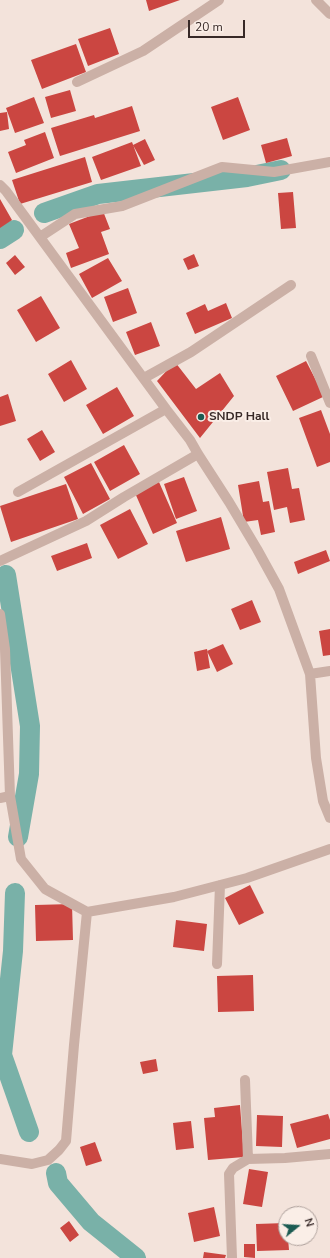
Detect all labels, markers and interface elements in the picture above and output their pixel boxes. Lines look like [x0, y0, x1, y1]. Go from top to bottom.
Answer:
scale bar [190, 12, 247, 38]
text: 20 m [195, 19, 223, 35]
place label: SNDP Hall [209, 410, 269, 424]
marker: SNDP Hall [196, 412, 206, 422]
north arrow [278, 1206, 318, 1246]
text: N [301, 1216, 317, 1229]

